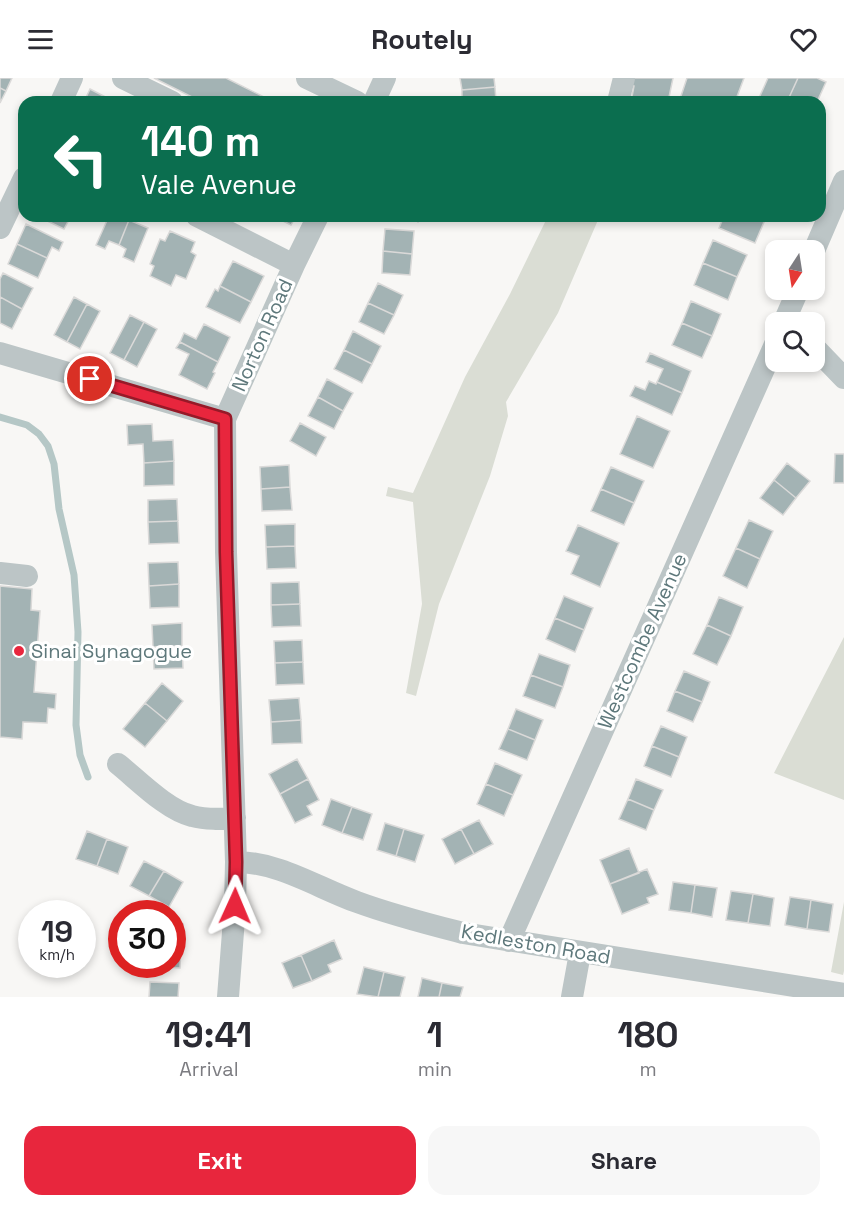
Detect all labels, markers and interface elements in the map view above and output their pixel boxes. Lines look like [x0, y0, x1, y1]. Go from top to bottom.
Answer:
text: Routely [371, 22, 473, 57]
icon: menu [24, 23, 57, 56]
icon: heart [787, 23, 820, 56]
text: 140 m [141, 115, 260, 168]
icon: left [42, 120, 120, 198]
text: Vale Avenue [141, 167, 297, 202]
north arrow [765, 240, 825, 300]
map controls [765, 240, 825, 372]
street label: Norton Road [226, 275, 298, 395]
button: search [765, 312, 825, 372]
pin [64, 353, 115, 404]
icon: arrive [73, 362, 106, 395]
street label: Westcombe Avenue [591, 549, 693, 733]
place label: Sinai Synagogue [31, 638, 192, 664]
marker: Sinai Synagogue [12, 644, 26, 658]
position arrow [203, 874, 267, 938]
speed limit sign: 30 [108, 900, 186, 978]
text: 19 [41, 912, 73, 951]
street label: Kedleston Road [459, 918, 613, 970]
text: km/h [39, 945, 75, 964]
text: 19:41 [165, 1012, 252, 1058]
text: 1 [427, 1012, 443, 1058]
text: 180 [617, 1012, 679, 1058]
text: Arrival [179, 1056, 239, 1082]
text: min [418, 1056, 452, 1082]
text: m [639, 1056, 657, 1082]
button: Exit [24, 1126, 416, 1195]
button: Share [428, 1126, 820, 1195]

